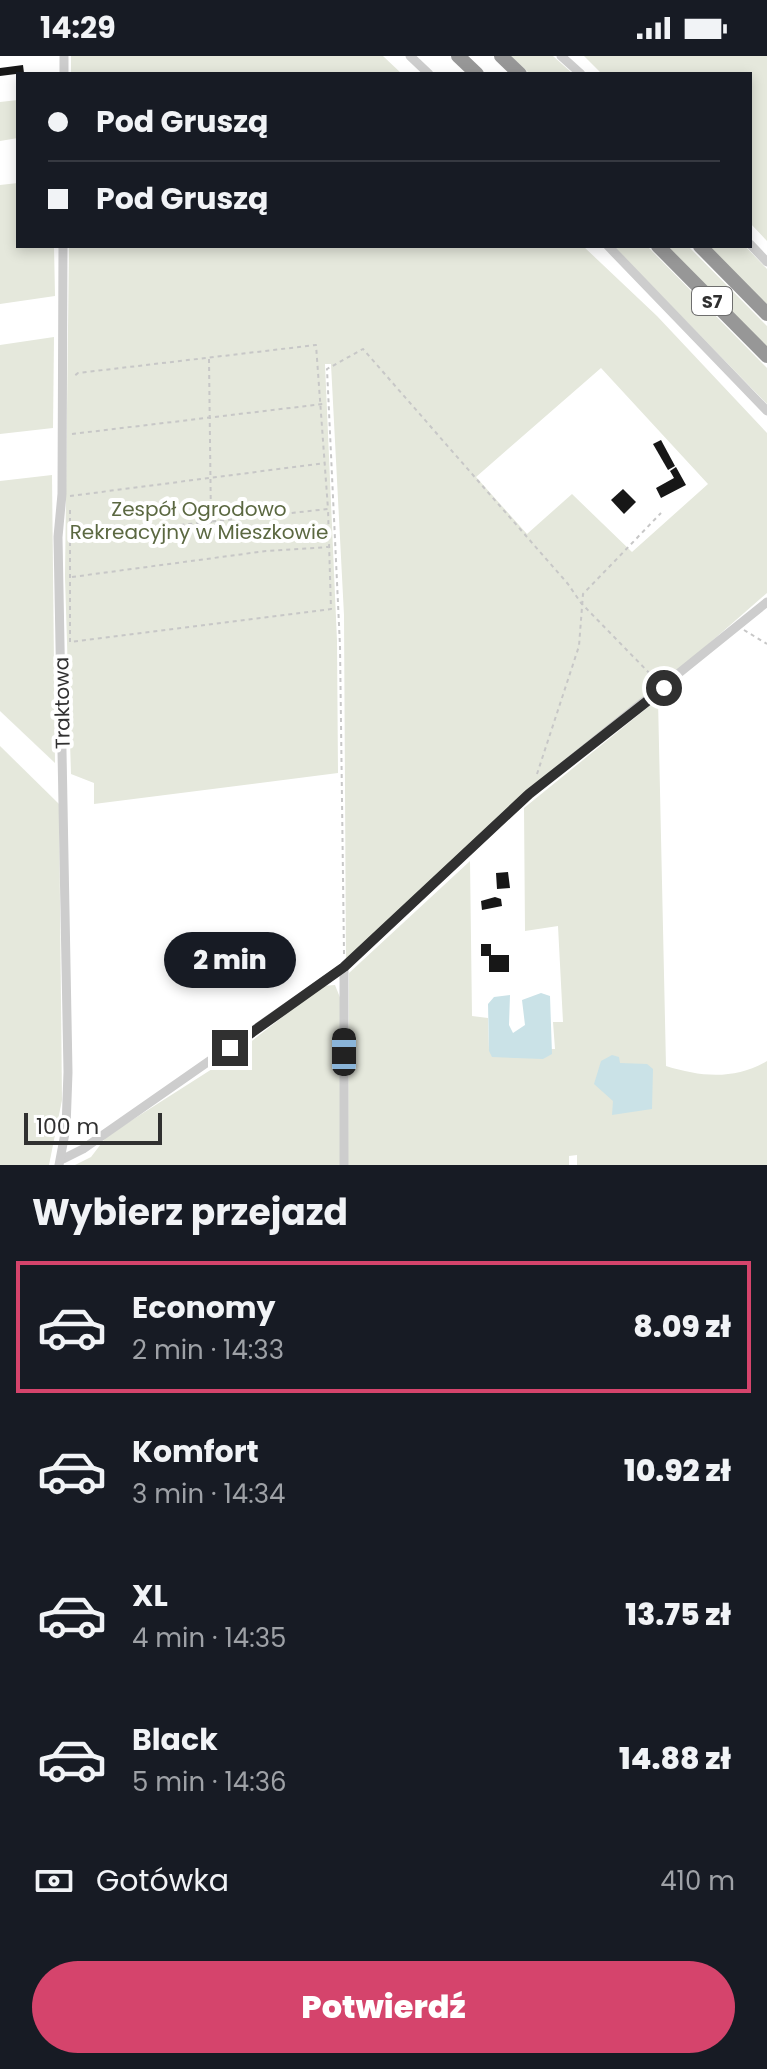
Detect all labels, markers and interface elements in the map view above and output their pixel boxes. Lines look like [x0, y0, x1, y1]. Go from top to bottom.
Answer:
text: 14:29 [40, 6, 116, 49]
text: Pod Gruszą [96, 100, 268, 143]
text: Pod Gruszą [96, 177, 268, 220]
road number: S7 [692, 287, 732, 315]
park label: Zespół Ogrodowo Rekreacyjny w Mieszkowie [70, 495, 328, 546]
street label: Traktowa [47, 657, 77, 749]
route start [646, 670, 682, 706]
callout: 2 min [164, 932, 296, 988]
text: 2 min [193, 942, 267, 978]
car [332, 1028, 356, 1076]
route end [212, 1030, 248, 1066]
scale bar [24, 1109, 162, 1145]
text: 100 m [36, 1111, 99, 1142]
text: Wybierz przejazd [32, 1187, 348, 1238]
text: Economy [132, 1286, 276, 1329]
icon: car [36, 1291, 108, 1363]
text: 8.09 zł [633, 1305, 731, 1348]
text: 2 min · 14:33 [132, 1332, 284, 1368]
text: Komfort [132, 1430, 259, 1473]
icon: car [36, 1435, 108, 1507]
text: 10.92 zł [624, 1449, 731, 1492]
text: 3 min · 14:34 [132, 1476, 285, 1512]
text: XL [132, 1574, 168, 1617]
icon: car [36, 1579, 108, 1651]
text: 13.75 zł [625, 1593, 731, 1636]
text: 4 min · 14:35 [132, 1620, 286, 1656]
text: Black [132, 1718, 218, 1761]
icon: car [36, 1723, 108, 1795]
text: 14.88 zł [619, 1737, 731, 1780]
text: 5 min · 14:36 [132, 1764, 287, 1800]
icon: cash [32, 1859, 76, 1903]
text: Gotówka [96, 1859, 229, 1902]
text: 410 m [660, 1863, 735, 1899]
button: Potwierdź [32, 1961, 735, 2053]

